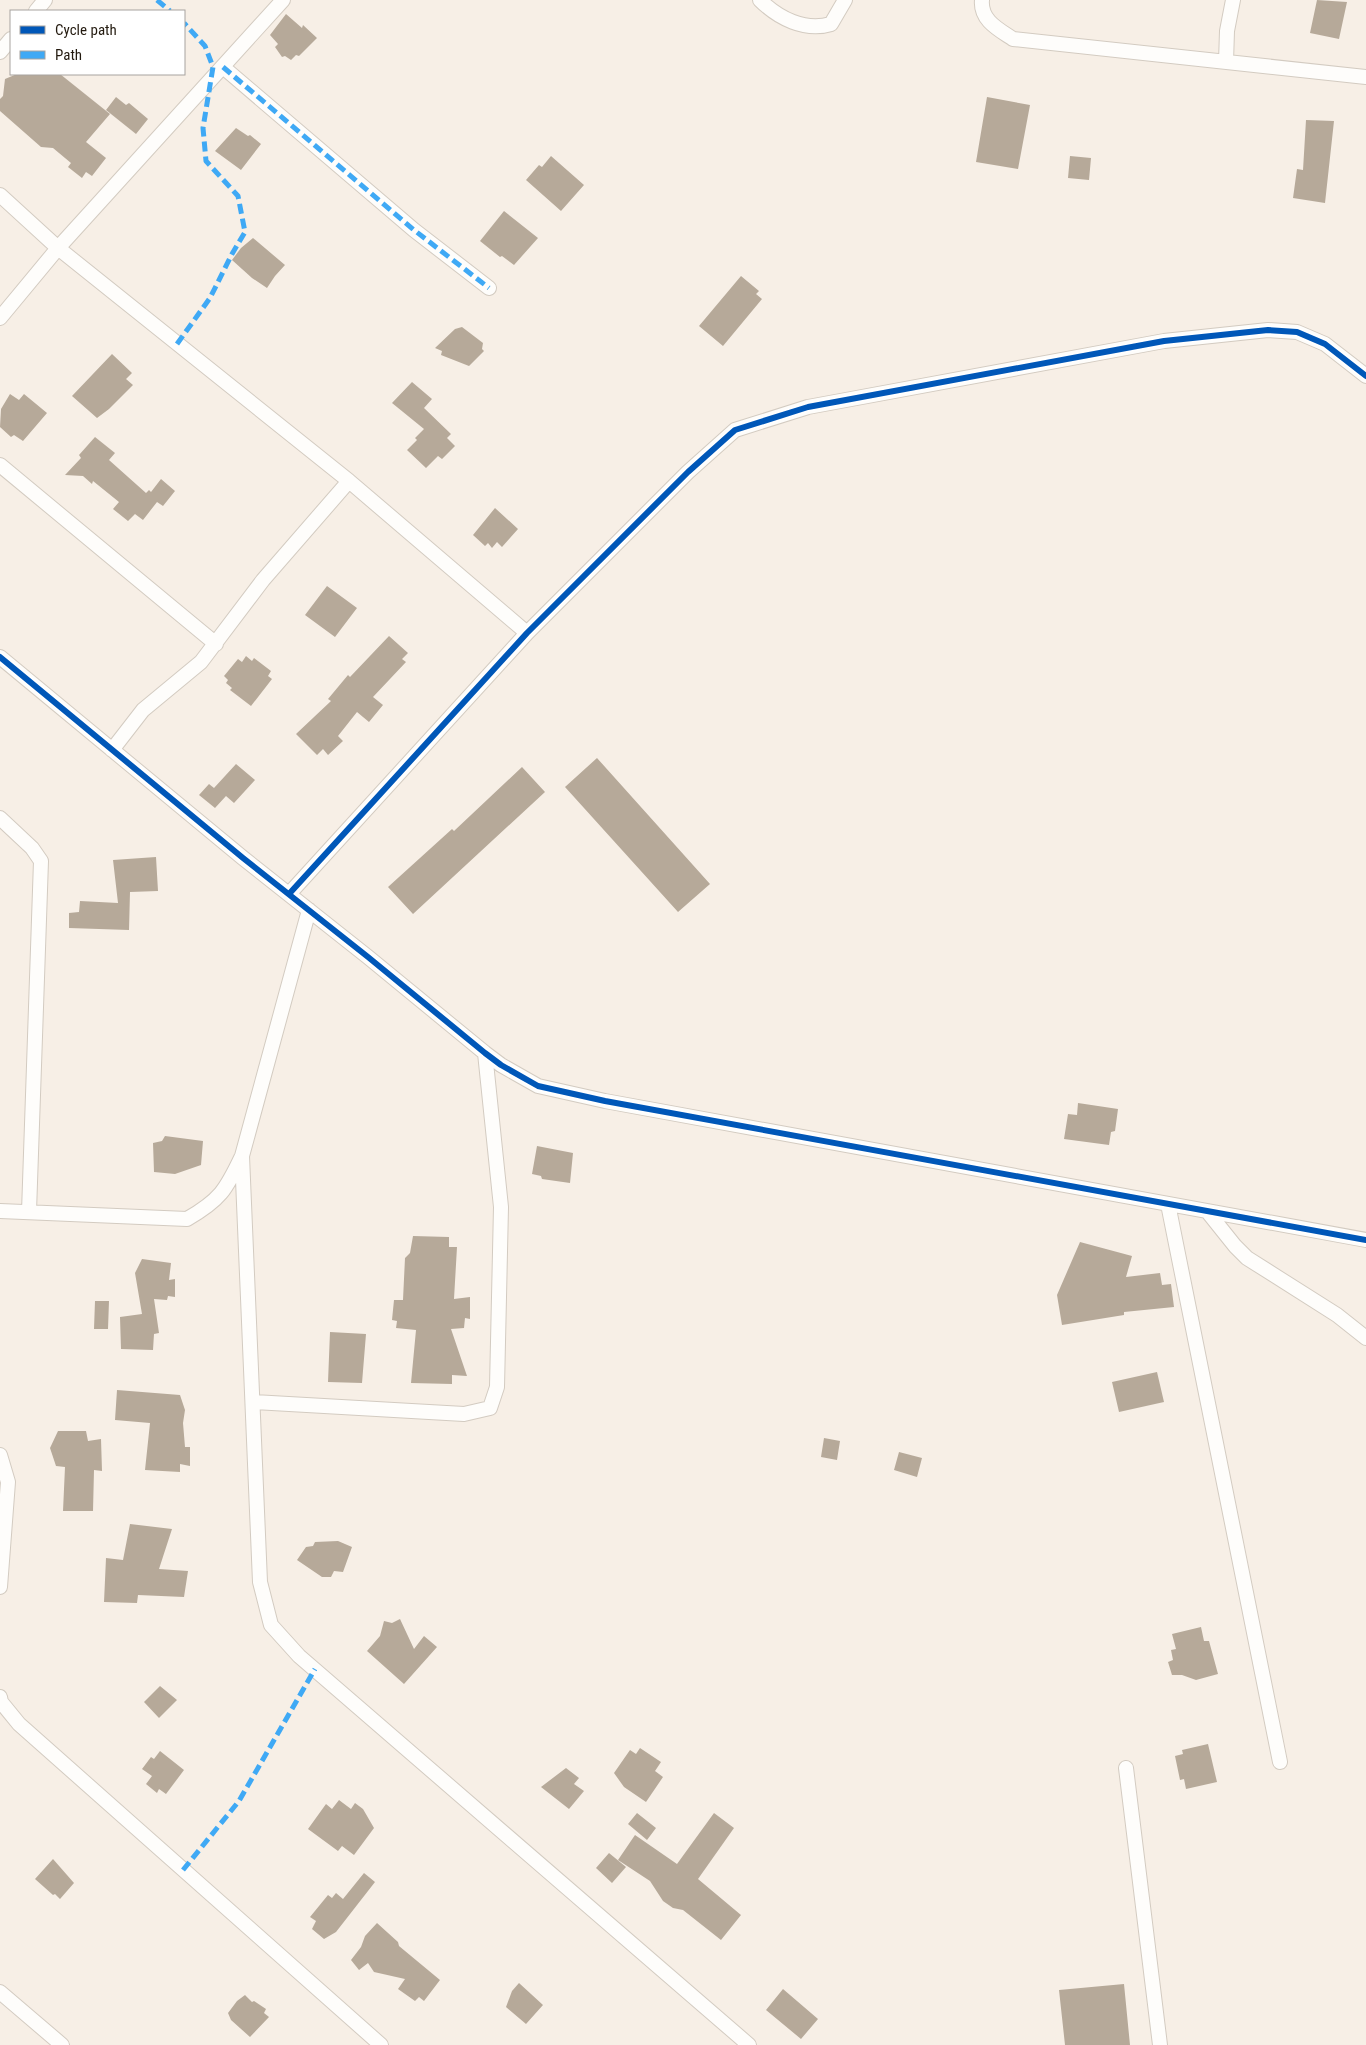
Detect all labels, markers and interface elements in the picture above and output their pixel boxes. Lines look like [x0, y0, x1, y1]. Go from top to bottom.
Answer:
legend [10, 10, 185, 75]
text: Cycle path [55, 21, 117, 39]
text: Path [55, 46, 82, 64]

